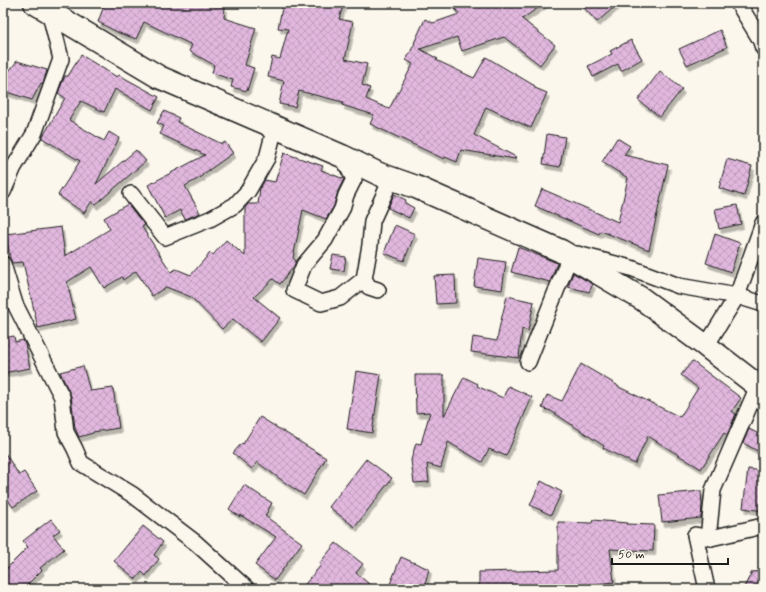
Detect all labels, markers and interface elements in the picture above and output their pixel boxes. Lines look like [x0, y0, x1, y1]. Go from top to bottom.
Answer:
scale bar [612, 540, 728, 566]
text: 50 m [618, 547, 645, 563]

